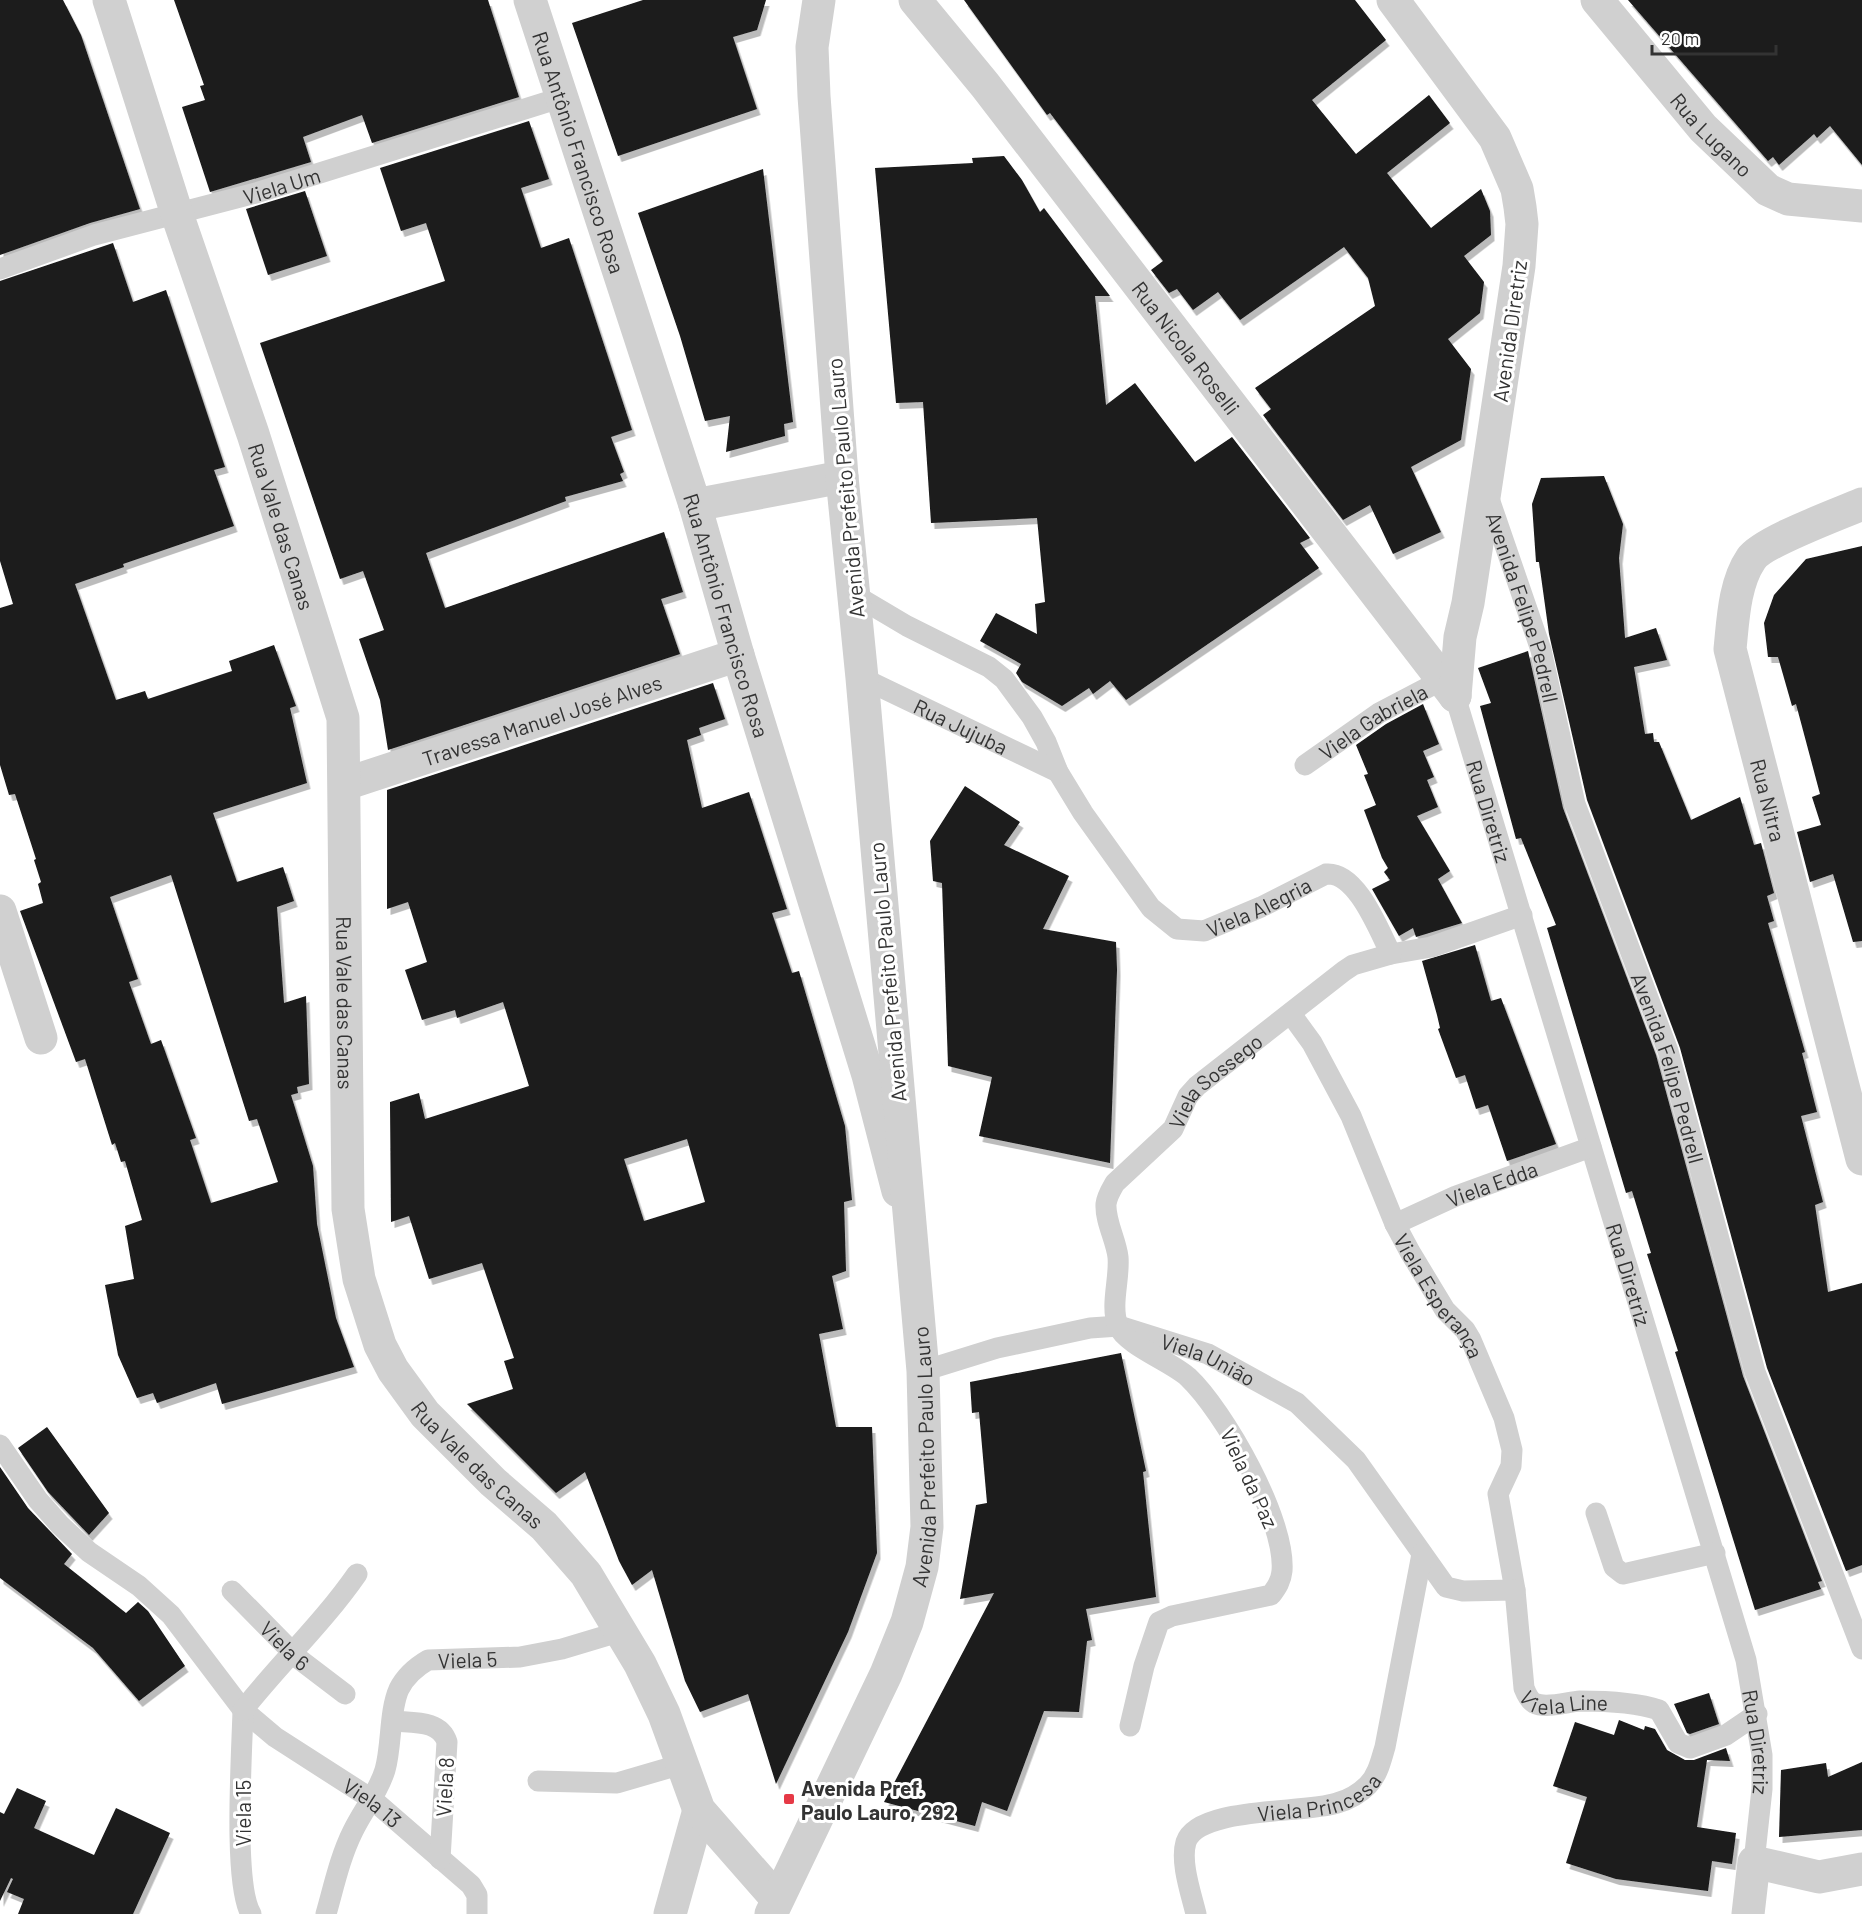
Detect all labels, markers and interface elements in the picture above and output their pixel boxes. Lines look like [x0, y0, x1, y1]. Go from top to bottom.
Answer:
scale bar [1652, 18, 1776, 56]
text: 20 m [1661, 27, 1699, 49]
street label: Rua Antônio Francisco Rosa [528, 28, 631, 276]
street label: Rua Lugano [1666, 87, 1758, 181]
street label: Viela Um [240, 161, 323, 208]
street label: Avenida Diretriz [1487, 258, 1531, 404]
street label: Rua Nicola Roselli [1128, 276, 1246, 419]
street label: Avenida Prefeito Paulo Lauro [821, 357, 869, 619]
street label: Rua Vale das Canas [244, 440, 320, 613]
street label: Rua Antônio Francisco Rosa [679, 490, 775, 740]
street label: Avenida Felipe Pedrell [1482, 508, 1565, 705]
street label: Travessa Manuel José Alves [419, 668, 665, 770]
street label: Viela Gabriela [1314, 678, 1431, 764]
street label: Rua Jujuba [910, 692, 1012, 759]
street label: Rua Nitra [1746, 756, 1792, 844]
street label: Rua Diretriz [1462, 757, 1517, 865]
street label: Avenida Prefeito Paulo Lauro [863, 841, 911, 1103]
street label: Viela Alegria [1202, 871, 1315, 941]
street label: Rua Vale das Canas [333, 916, 359, 1090]
street label: Avenida Felipe Pedrell [1627, 969, 1710, 1166]
street label: Viela Sossego [1163, 1028, 1267, 1132]
street label: Viela Edda [1442, 1155, 1541, 1211]
street label: Rua Diretriz [1602, 1220, 1657, 1329]
street label: Viela Esperança [1390, 1229, 1490, 1361]
street label: Avenida Prefeito Paulo Lauro [905, 1325, 940, 1589]
street label: Viela União [1158, 1328, 1260, 1390]
street label: Rua Vale das Canas [407, 1396, 549, 1533]
street label: Viela da Paz [1216, 1424, 1284, 1532]
street label: Viela 6 [256, 1615, 315, 1675]
street label: Viela 5 [437, 1645, 498, 1672]
street label: Viela Line [1515, 1686, 1609, 1718]
street label: Rua Diretriz [1739, 1688, 1775, 1796]
street label: Viela 8 [430, 1757, 458, 1817]
street label: Viela Princesa [1256, 1769, 1385, 1825]
street label: Viela 13 [339, 1772, 407, 1832]
place label: Avenida Pref. Paulo Lauro, 292 [801, 1775, 955, 1824]
street label: Viela 15 [230, 1780, 255, 1846]
marker: Avenida Pref. Paulo Lauro, 292 [782, 1792, 796, 1806]

